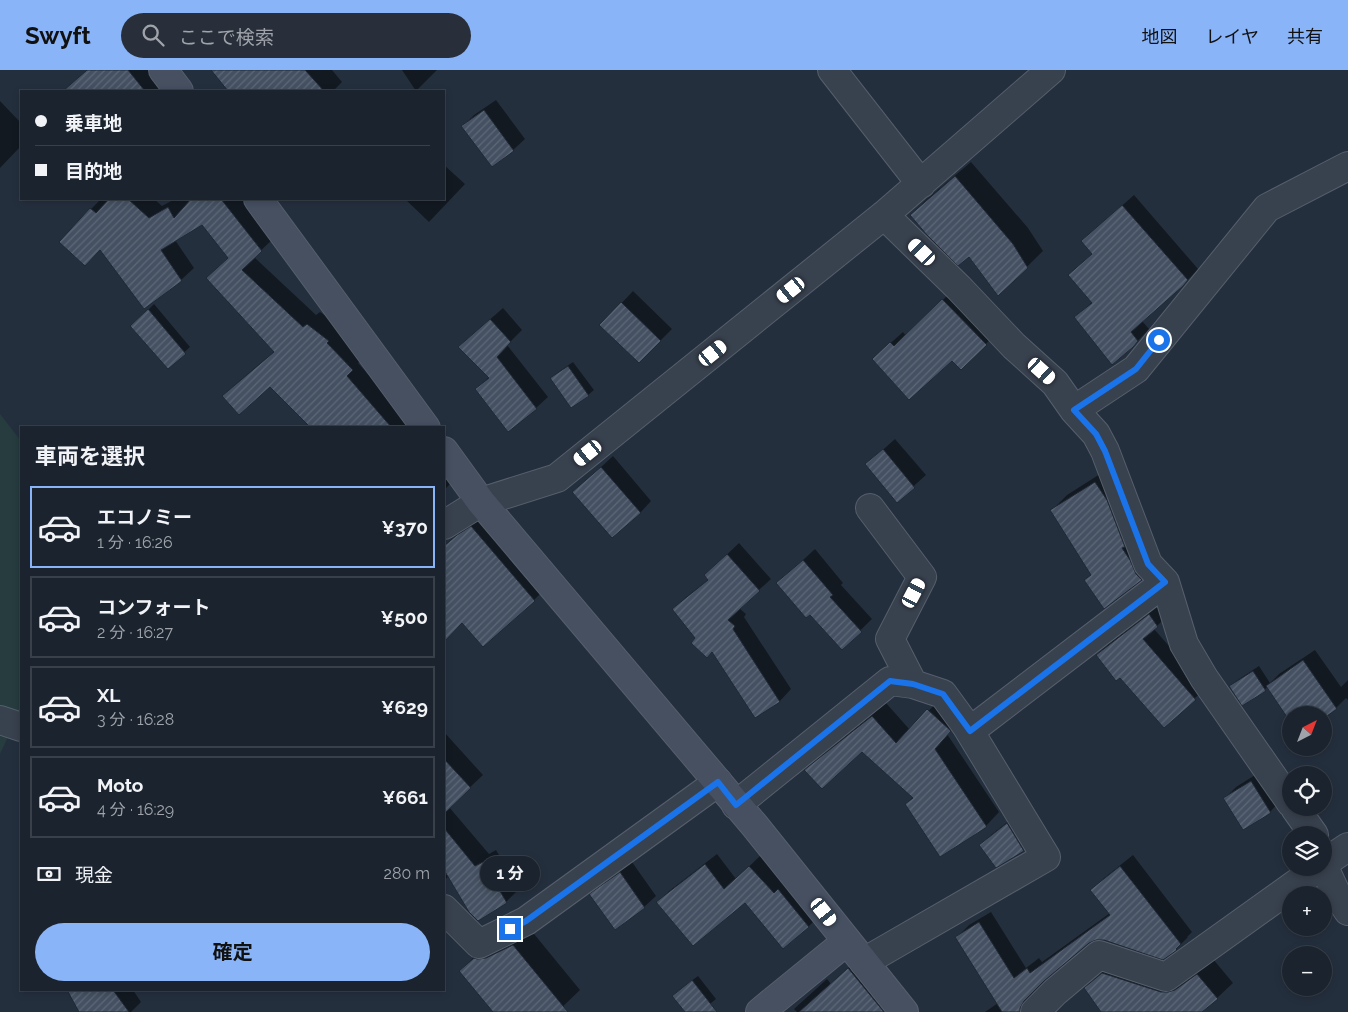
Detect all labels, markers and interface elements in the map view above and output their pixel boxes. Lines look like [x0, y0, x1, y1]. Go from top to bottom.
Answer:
search box [121, 13, 471, 58]
text: Swyft [25, 21, 91, 50]
icon: search [139, 21, 167, 49]
text: ここで検索 [179, 26, 274, 48]
text: 地図 [1142, 26, 1178, 47]
text: レイヤ [1206, 26, 1259, 47]
text: 共有 [1287, 26, 1323, 47]
text: 乗車地 [65, 112, 122, 134]
text: 目的地 [65, 160, 122, 182]
car [905, 236, 938, 268]
car [774, 275, 807, 305]
route start [1148, 329, 1170, 351]
car [696, 338, 729, 368]
car [1025, 355, 1058, 387]
car [571, 438, 604, 468]
text: 車両を選択 [35, 443, 145, 469]
icon: car [37, 505, 82, 550]
text: エコノミー [97, 506, 192, 528]
text: ¥370 [382, 516, 428, 538]
text: 1 分 · 16:26 [97, 533, 173, 552]
car [900, 576, 927, 610]
icon: car [37, 595, 82, 640]
text: コンフォート [97, 596, 210, 618]
text: ¥500 [381, 606, 428, 628]
text: 2 分 · 16:27 [97, 623, 173, 642]
text: XL [97, 684, 120, 706]
icon: car [37, 685, 82, 730]
text: ¥629 [381, 696, 428, 718]
north arrow [1282, 706, 1332, 756]
map controls [1282, 706, 1332, 996]
text: 3 分 · 16:28 [97, 710, 174, 729]
button: locate [1282, 766, 1332, 816]
text: Moto [97, 774, 143, 796]
icon: car [37, 775, 82, 820]
text: ¥661 [382, 786, 428, 808]
text: 4 分 · 16:29 [97, 800, 174, 819]
button: layers [1282, 826, 1332, 876]
callout: 1 分 [480, 856, 540, 892]
icon: cash [35, 860, 63, 888]
text: 現金 [75, 864, 113, 886]
text: 280 m [384, 864, 430, 883]
text: 1 分 [496, 864, 524, 883]
button: + [1282, 886, 1332, 936]
car [808, 896, 839, 928]
route end [499, 918, 521, 940]
button: 確定 [35, 923, 430, 981]
button: − [1282, 946, 1332, 996]

